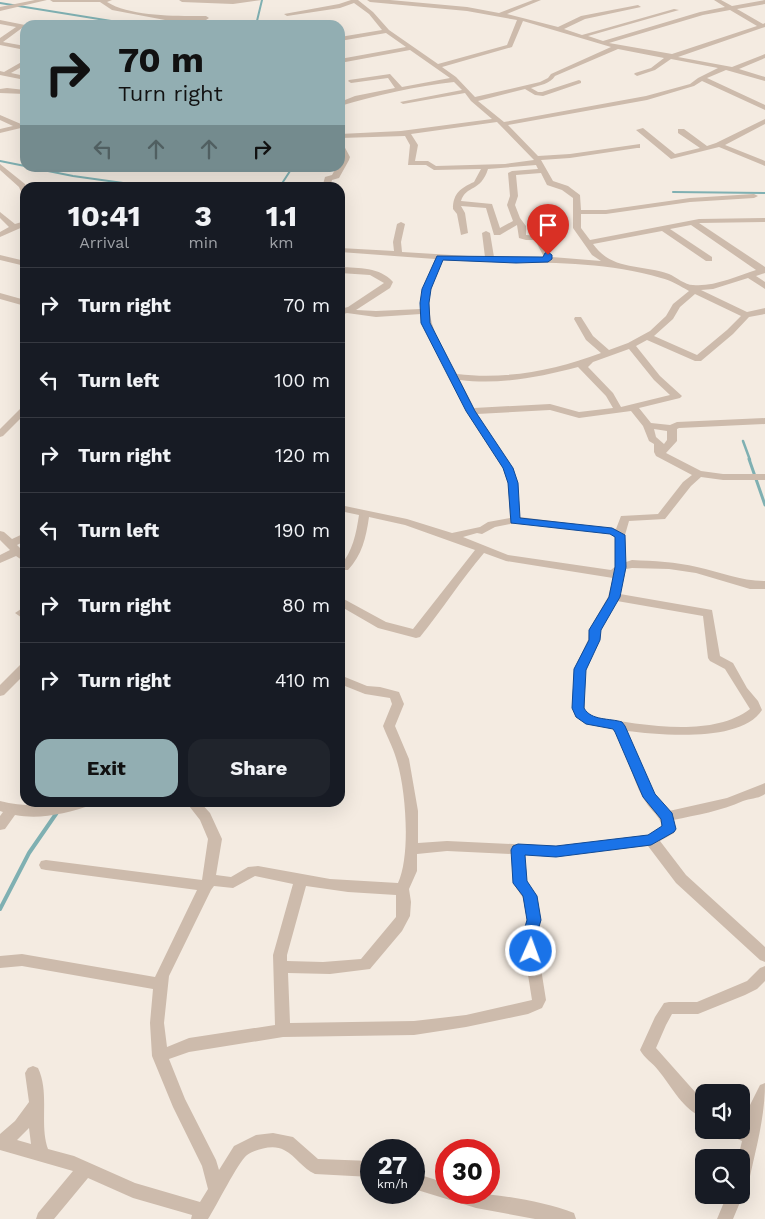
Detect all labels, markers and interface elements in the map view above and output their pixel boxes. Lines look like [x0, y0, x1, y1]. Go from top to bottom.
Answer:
text: 70 m [118, 39, 204, 81]
icon: right [35, 40, 100, 105]
text: Turn right [118, 81, 223, 106]
icon: left [89, 135, 117, 163]
icon: ahead [142, 135, 170, 163]
icon: ahead [195, 135, 223, 163]
icon: right [248, 135, 276, 163]
text: 10:41 [68, 198, 141, 233]
text: 3 [194, 198, 212, 233]
text: 1.1 [266, 198, 297, 233]
pin [527, 204, 569, 255]
icon: arrive [534, 211, 562, 239]
text: Arrival [79, 233, 129, 252]
text: min [188, 233, 218, 252]
text: km [269, 233, 294, 252]
icon: right [35, 291, 63, 319]
text: Turn right [78, 294, 171, 317]
text: 70 m [283, 294, 330, 317]
icon: left [35, 366, 63, 394]
text: Turn left [78, 369, 159, 392]
text: 100 m [274, 369, 330, 392]
icon: right [35, 441, 63, 469]
text: Turn right [78, 444, 171, 467]
text: 120 m [275, 444, 330, 467]
icon: left [35, 516, 63, 544]
text: Turn left [78, 519, 159, 542]
text: 190 m [274, 519, 330, 542]
icon: right [35, 591, 63, 619]
text: Turn right [78, 594, 171, 617]
text: 80 m [282, 594, 330, 617]
icon: right [35, 666, 63, 694]
text: Turn right [78, 669, 171, 692]
text: 410 m [275, 669, 330, 692]
button: Exit [35, 739, 178, 797]
button: Share [188, 739, 330, 797]
position arrow [504, 924, 556, 976]
map controls [695, 1084, 750, 1204]
button: sound [695, 1084, 750, 1139]
speed limit sign: 30 [435, 1139, 500, 1204]
button: search [695, 1149, 750, 1204]
text: 27 [378, 1151, 407, 1180]
text: km/h [377, 1177, 408, 1191]

